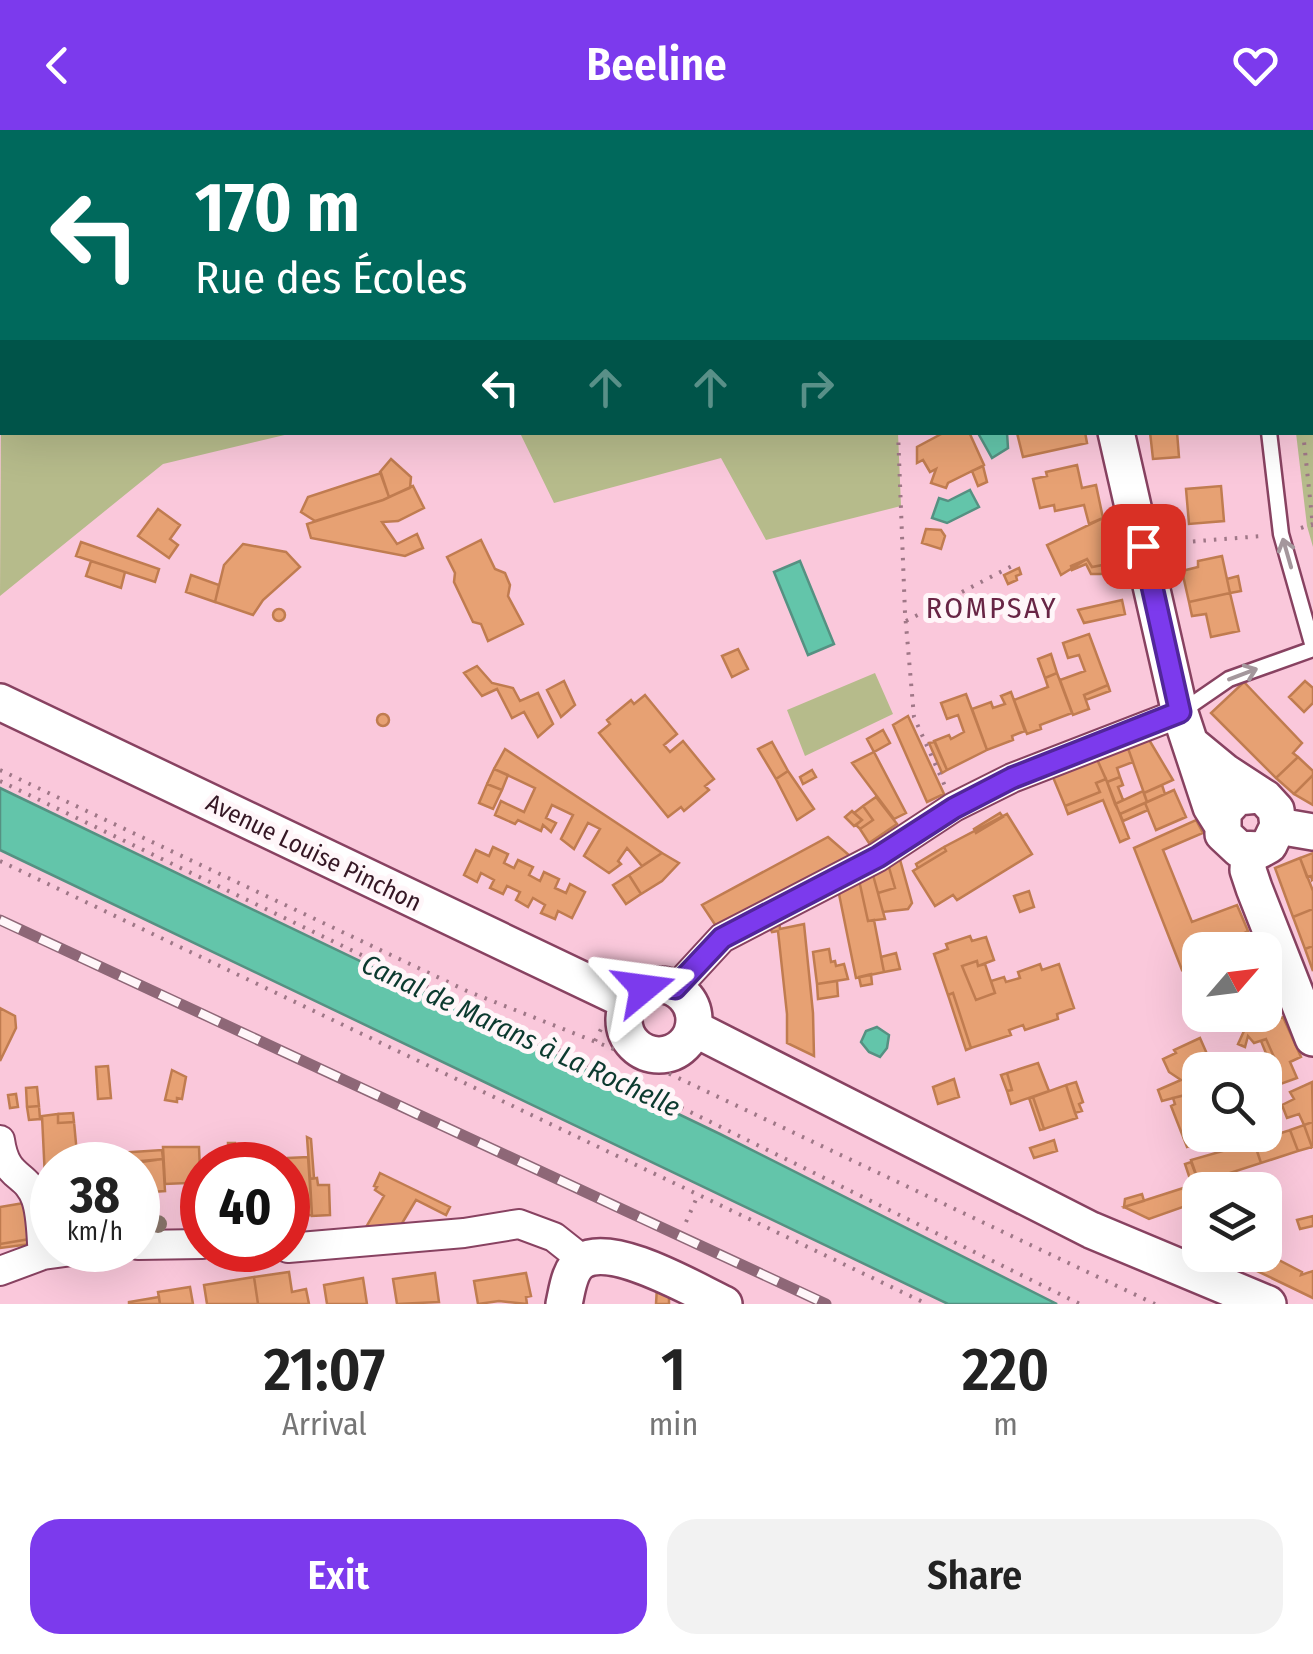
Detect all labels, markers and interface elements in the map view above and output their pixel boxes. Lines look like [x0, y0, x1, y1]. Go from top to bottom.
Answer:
icon: back [30, 38, 85, 93]
text: Beeline [586, 38, 727, 92]
icon: heart [1228, 38, 1283, 93]
text: 170 m [195, 166, 360, 250]
icon: left [30, 170, 160, 300]
text: Rue des Écoles [195, 251, 467, 305]
icon: left [473, 360, 528, 415]
icon: ahead [578, 360, 633, 415]
icon: ahead [683, 360, 738, 415]
icon: right [788, 360, 843, 415]
pin [1101, 504, 1186, 589]
icon: arrive [1116, 519, 1171, 574]
one-way arrow [1276, 538, 1295, 569]
district label: ROMPSAY [926, 590, 1058, 626]
one-way arrow [1228, 664, 1258, 682]
street label: Avenue Louise Pinchon [201, 788, 426, 918]
north arrow [1182, 932, 1282, 1032]
map controls [1182, 932, 1282, 1272]
position arrow [592, 936, 696, 1040]
water label: Canal de Marans à La Rochelle [357, 947, 685, 1124]
button: search [1182, 1052, 1282, 1152]
speed limit sign: 40 [180, 1142, 310, 1272]
text: 38 [70, 1165, 120, 1225]
button: layers [1182, 1172, 1282, 1272]
text: km/h [67, 1217, 123, 1247]
text: 21:07 [264, 1334, 385, 1406]
text: 1 [661, 1334, 686, 1406]
text: 220 [962, 1334, 1049, 1406]
text: Arrival [282, 1405, 367, 1443]
text: min [649, 1405, 698, 1443]
text: m [993, 1405, 1018, 1443]
button: Exit [30, 1519, 647, 1634]
button: Share [667, 1519, 1283, 1634]

